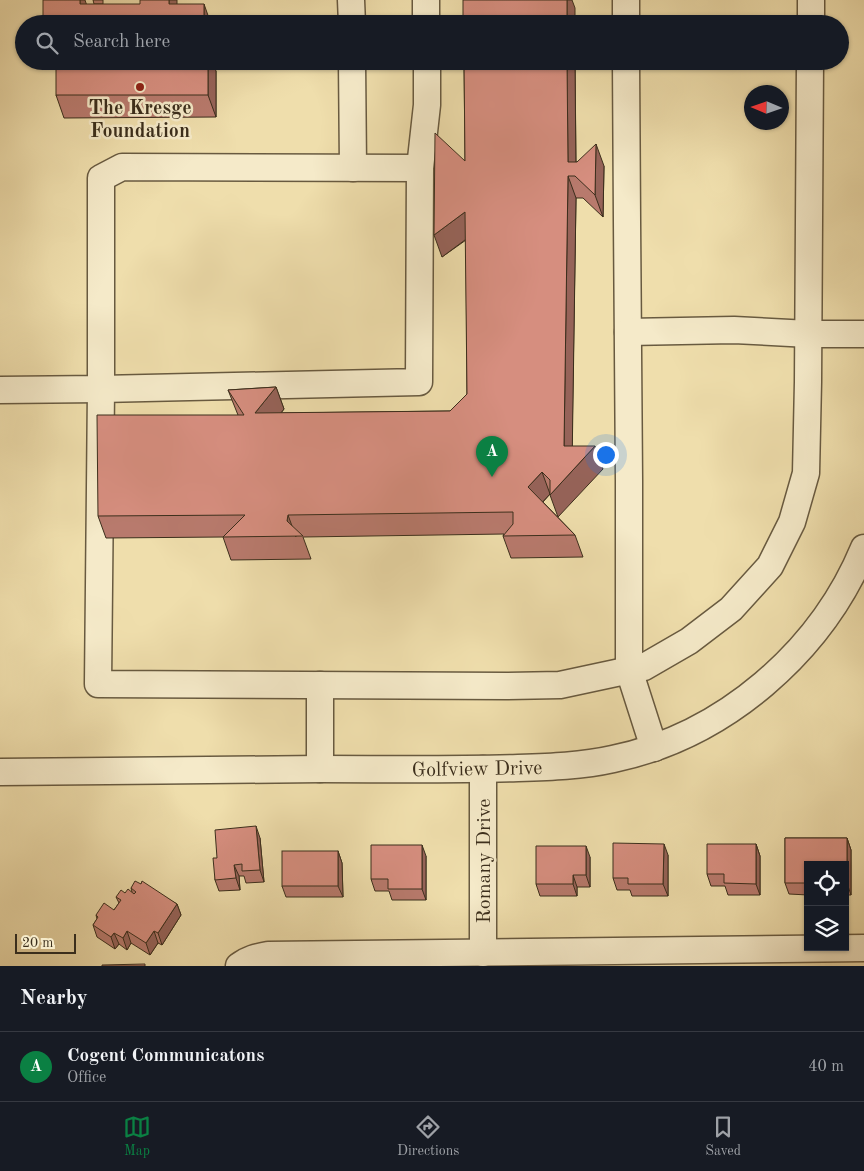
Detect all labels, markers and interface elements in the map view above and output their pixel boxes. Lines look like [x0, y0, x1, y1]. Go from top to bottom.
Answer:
search box [15, 15, 849, 70]
icon: search [33, 29, 61, 57]
text: Search here [73, 33, 170, 52]
marker: The Kresge Foundation [134, 81, 146, 93]
north arrow [744, 85, 789, 130]
place label: The Kresge Foundation [88, 99, 192, 142]
pin: A [476, 436, 508, 477]
your location [593, 442, 619, 468]
street label: Golfview Drive [412, 759, 543, 781]
street label: Romany Drive [475, 798, 495, 924]
map controls [804, 861, 849, 951]
button: locate [804, 861, 849, 906]
button: layers [804, 906, 849, 951]
scale bar [15, 931, 76, 954]
text: 20 m [22, 936, 53, 950]
text: Nearby [20, 988, 88, 1009]
text: Cogent Communicatons [67, 1047, 264, 1066]
text: A [30, 1059, 42, 1075]
text: 40 m [808, 1059, 844, 1075]
text: Office [67, 1070, 106, 1086]
tab: Map [123, 1113, 151, 1160]
tab: Directions [397, 1113, 459, 1160]
tab: Saved [705, 1113, 741, 1160]

